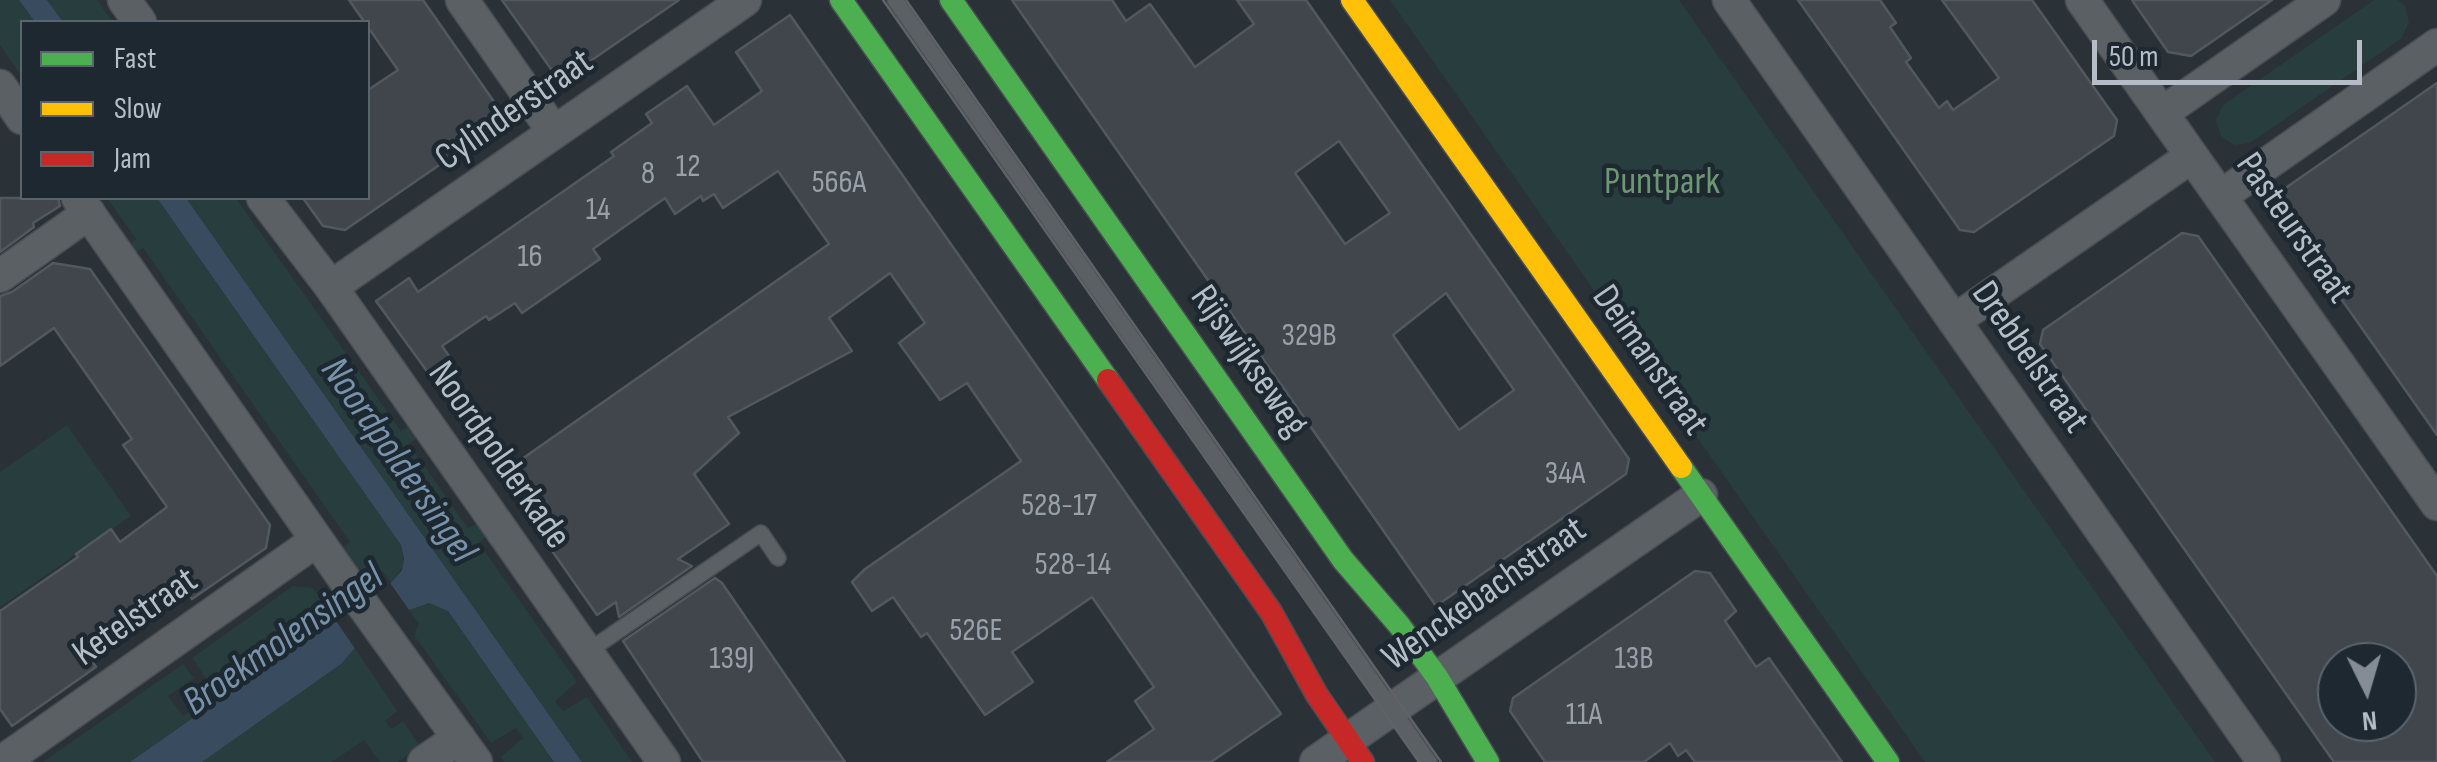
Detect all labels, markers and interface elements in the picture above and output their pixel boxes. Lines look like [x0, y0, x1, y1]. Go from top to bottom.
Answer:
legend [20, 20, 370, 200]
scale bar [2097, 20, 2367, 82]
text: 50 m [2109, 39, 2158, 75]
street label: Cylinderstraat [427, 40, 603, 182]
text: Fast [114, 41, 156, 77]
text: Slow [114, 91, 162, 127]
text: Jam [114, 141, 151, 177]
street label: Pasteurstraat [2225, 145, 2361, 313]
house number: 12 [676, 149, 700, 187]
house number: 8 [641, 156, 655, 194]
park label: Puntpark [1604, 160, 1720, 206]
house number: 566A [812, 165, 866, 203]
house number: 14 [586, 192, 610, 230]
house number: 16 [517, 239, 543, 277]
street label: Drebbelstraat [1960, 273, 2098, 443]
street label: Rijswijkseweg [1179, 277, 1317, 447]
street label: Deimanstraat [1581, 277, 1717, 445]
house number: 329B [1281, 318, 1337, 356]
water label: Noordpoldersingel [309, 349, 485, 573]
street label: Noordpolderkade [417, 354, 579, 558]
house number: 34A [1545, 456, 1585, 494]
house number: 528-17 [1021, 488, 1097, 526]
street label: Wenckebachstraat [1374, 508, 1596, 682]
house number: 528-14 [1035, 547, 1111, 585]
water label: Broekmolensingel [175, 554, 393, 728]
street label: Ketelstraat [65, 559, 207, 677]
house number: 526E [949, 613, 1003, 651]
house number: 139J [709, 641, 755, 679]
house number: 13B [1615, 641, 1653, 679]
north arrow [2317, 642, 2417, 742]
house number: 11A [1566, 697, 1602, 735]
text: N [2361, 703, 2378, 737]

